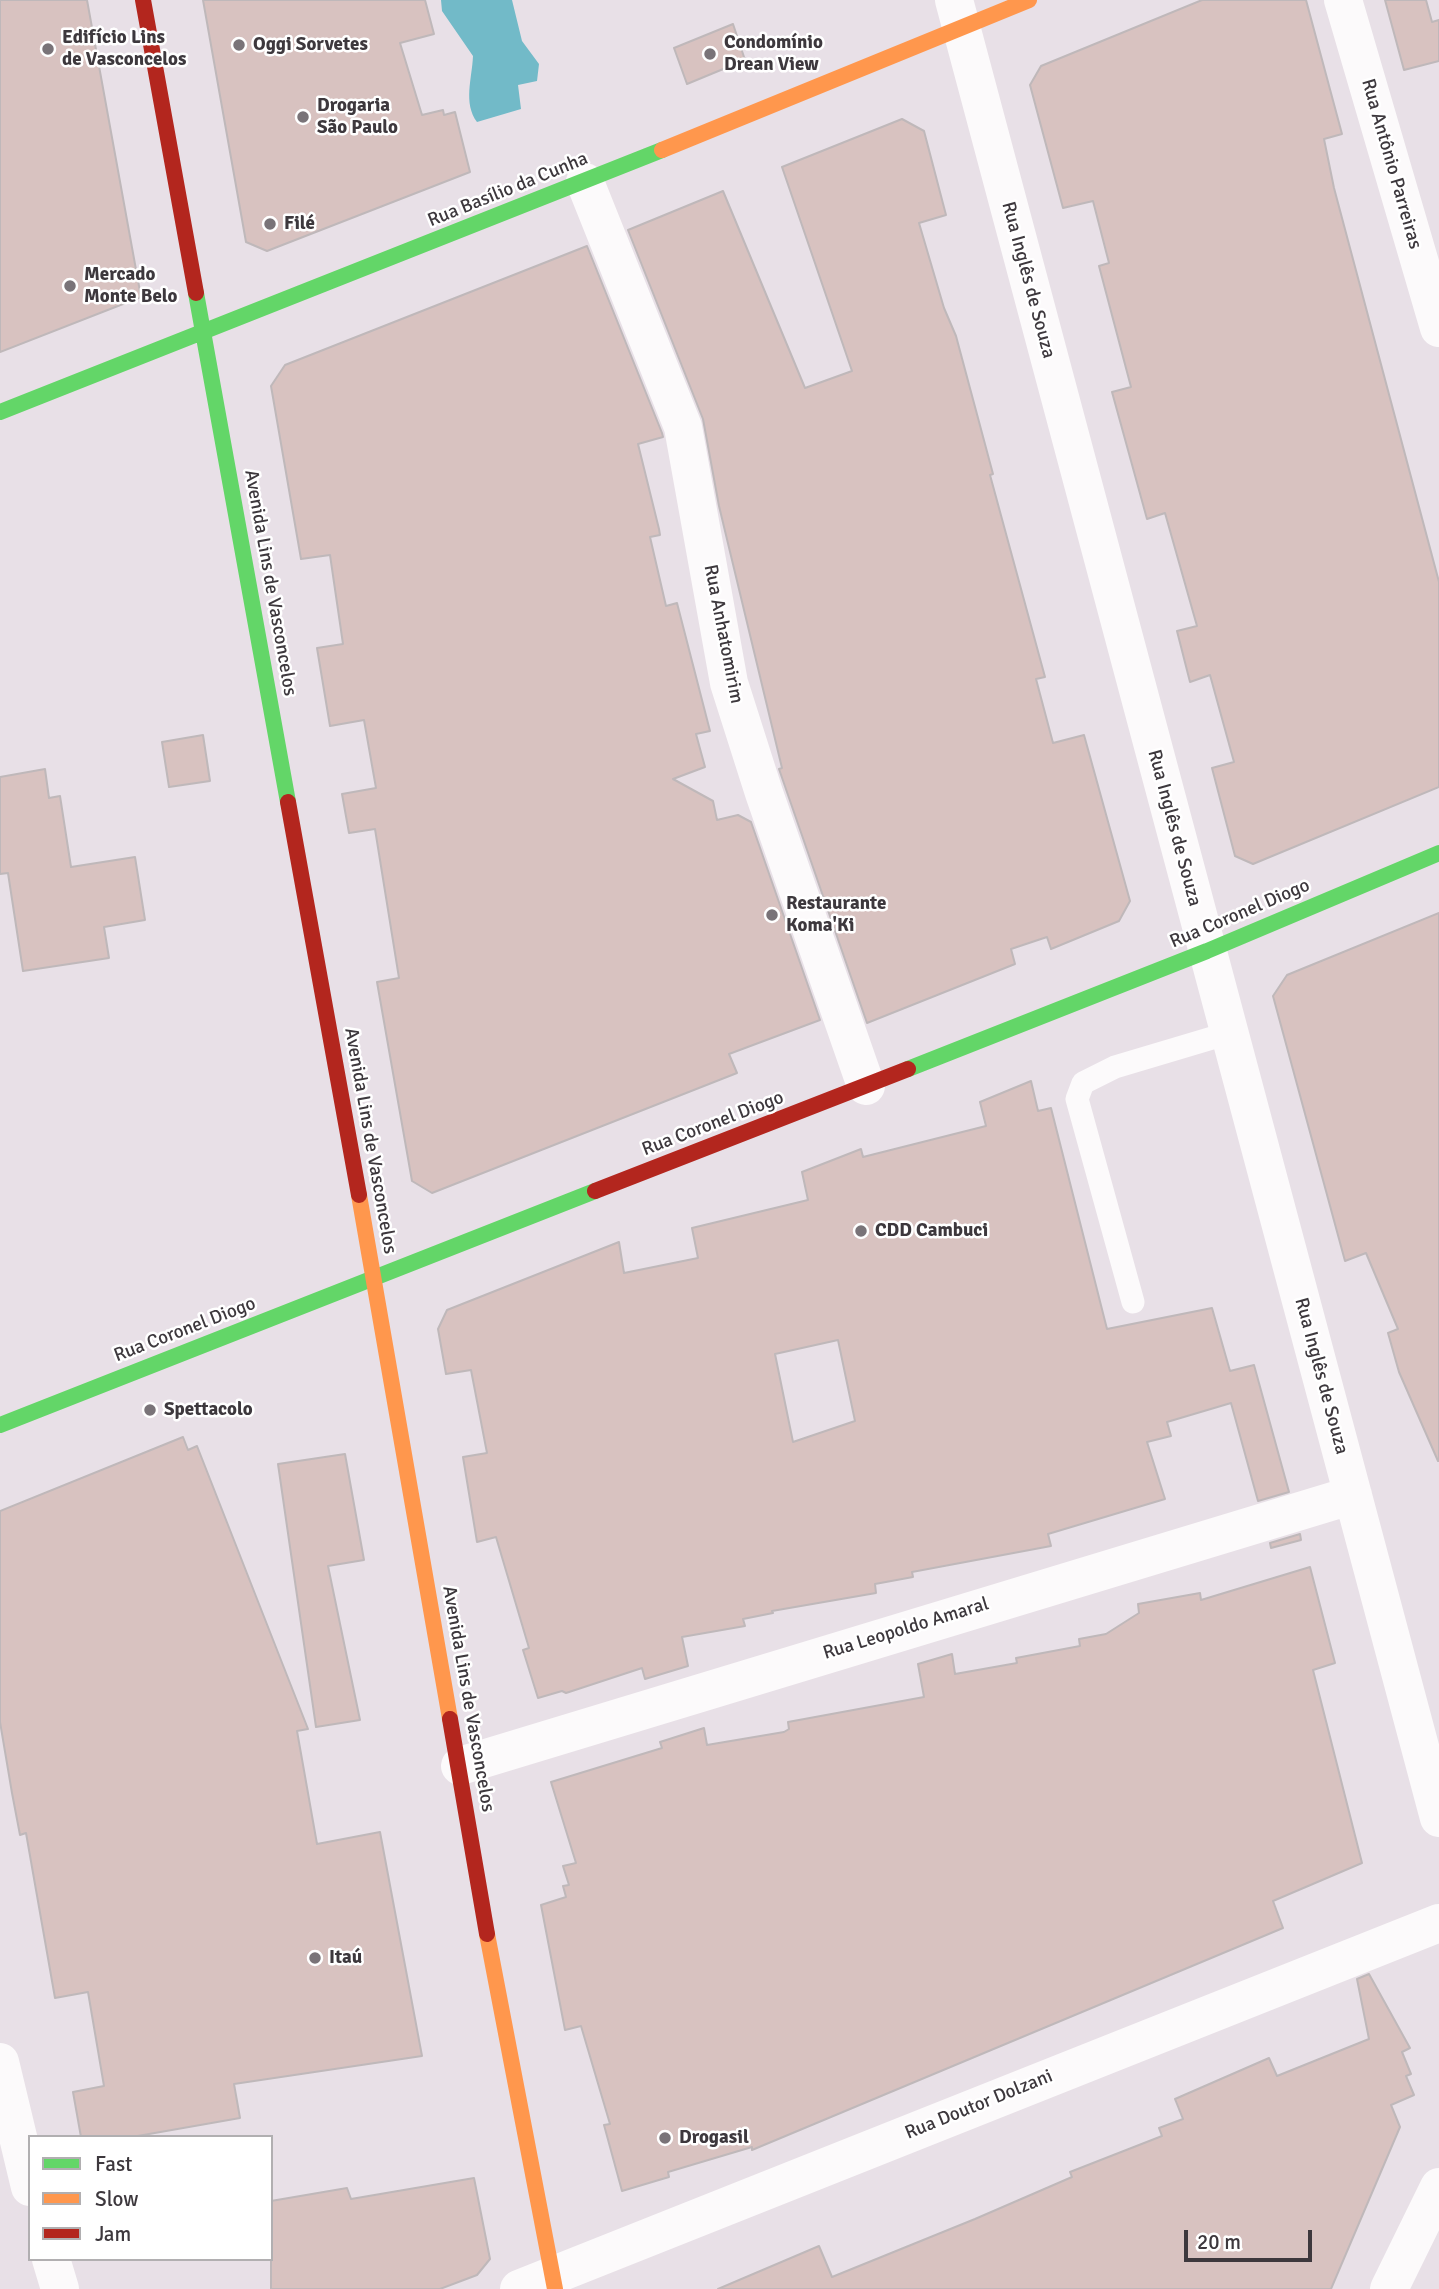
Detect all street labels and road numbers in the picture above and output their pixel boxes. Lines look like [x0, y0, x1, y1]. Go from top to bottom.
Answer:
street label: Rua Antônio Parreiras [1356, 76, 1426, 252]
street label: Rua Basílio da Cunha [425, 147, 591, 233]
street label: Rua Inglês de Souza [996, 199, 1060, 361]
street label: Avenida Lins de Vasconcelos [239, 468, 301, 698]
street label: Rua Anhatomirim [698, 563, 748, 705]
street label: Rua Inglês de Souza [1142, 747, 1206, 909]
street label: Rua Coronel Diogo [1167, 874, 1313, 954]
street label: Avenida Lins de Vasconcelos [339, 1026, 401, 1256]
street label: Rua Coronel Diogo [639, 1087, 787, 1161]
street label: Rua Coronel Diogo [111, 1293, 259, 1367]
street label: Rua Inglês de Souza [1289, 1295, 1353, 1457]
street label: Avenida Lins de Vasconcelos [437, 1584, 499, 1814]
street label: Rua Leopoldo Amaral [820, 1593, 992, 1665]
street label: Rua Doutor Dolzani [902, 2065, 1056, 2145]

